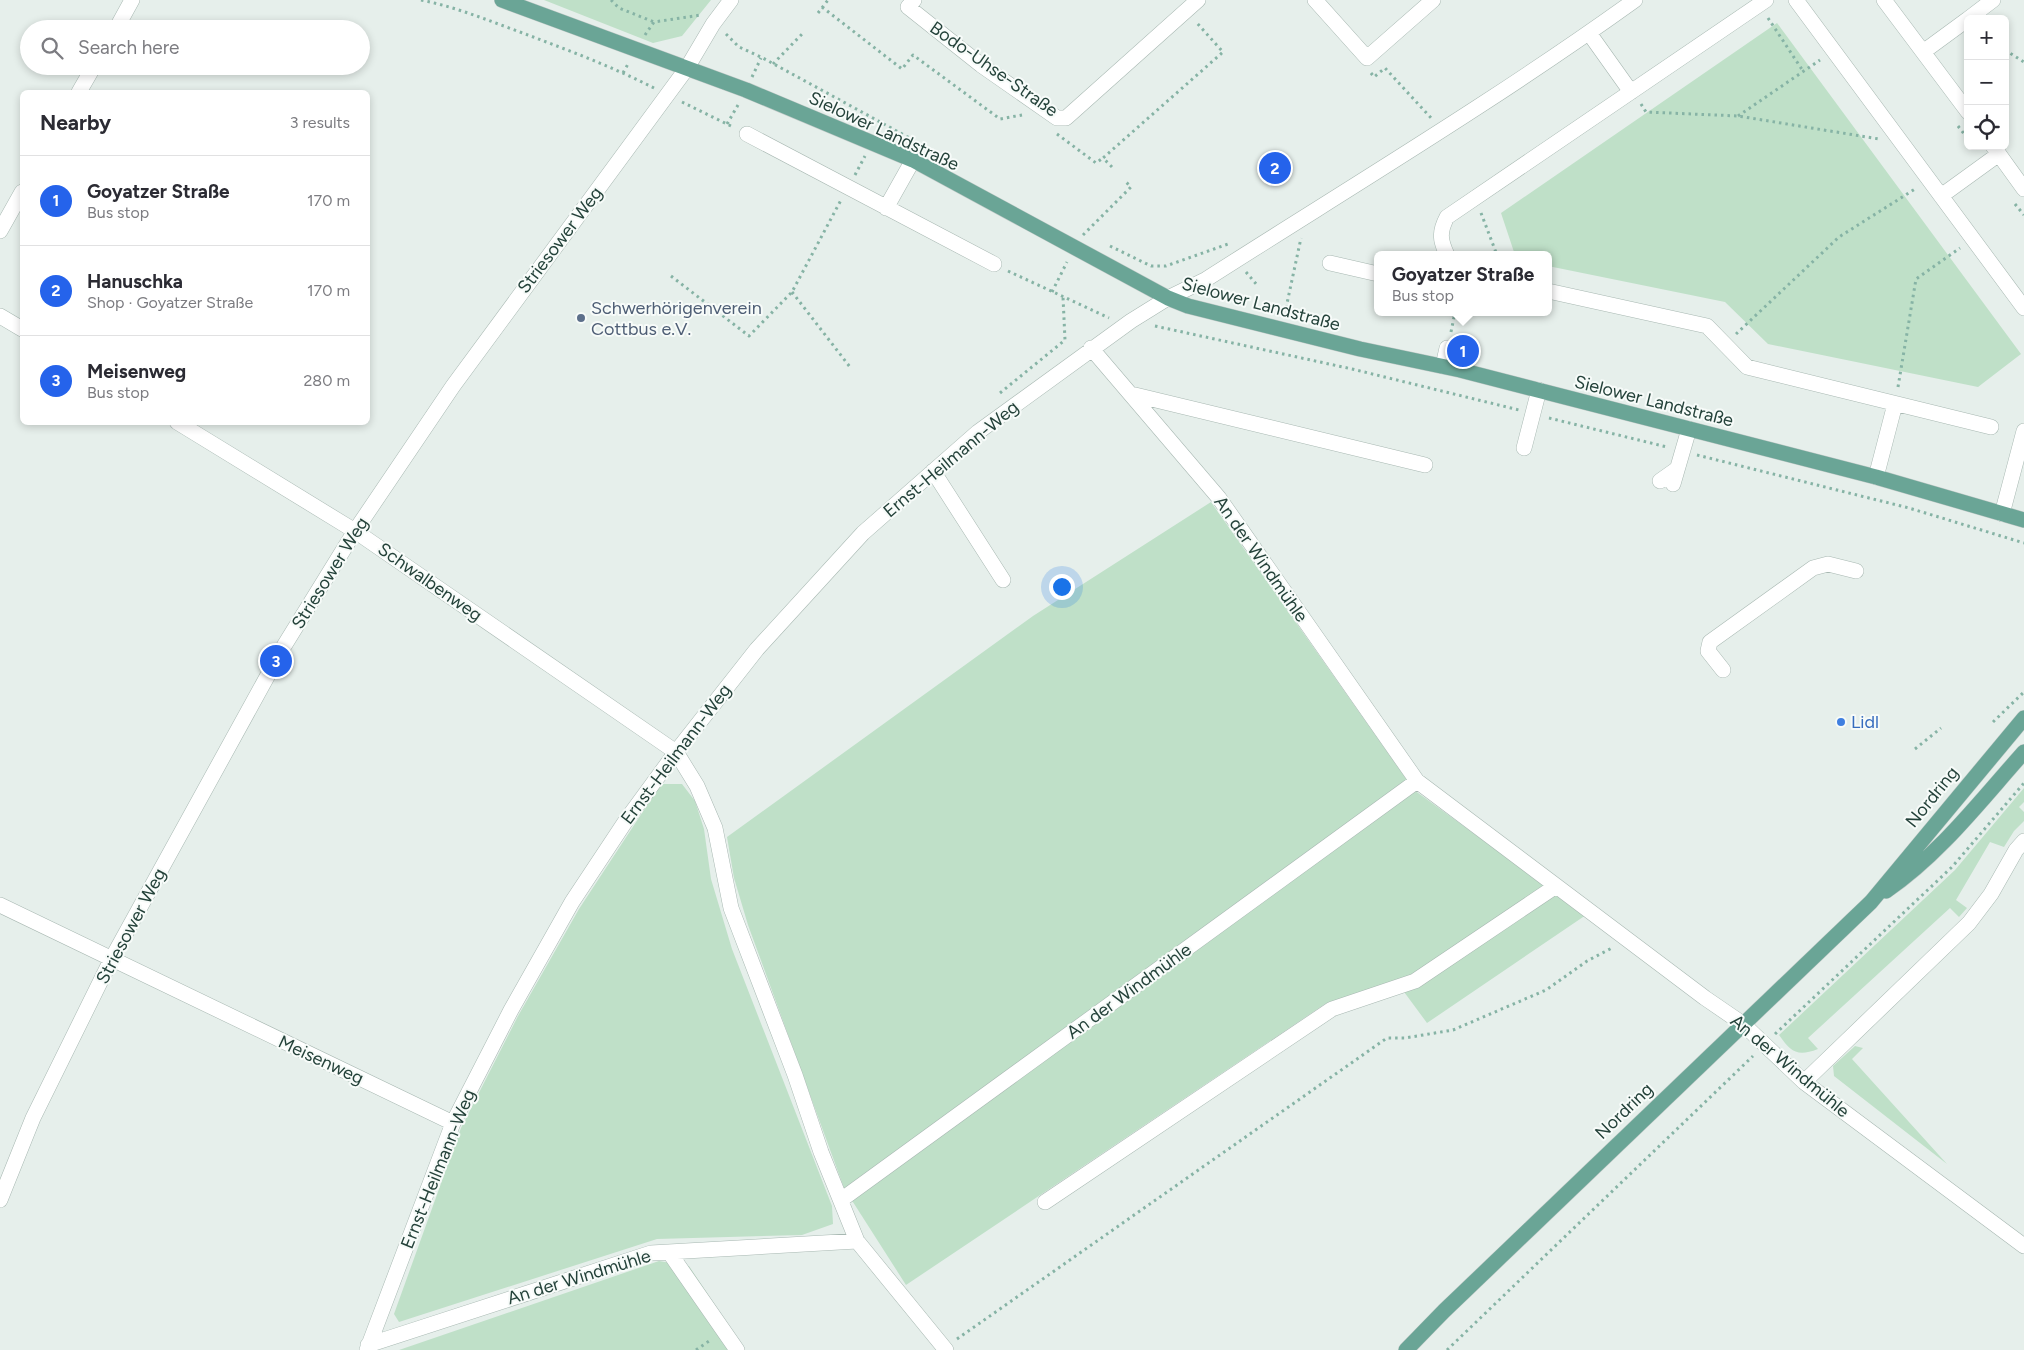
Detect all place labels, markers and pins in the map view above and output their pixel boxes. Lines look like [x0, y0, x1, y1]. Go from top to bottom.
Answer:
pin: 2 [1259, 149, 1291, 187]
place label: Schwerhörigenverein Cottbus e.V. [591, 297, 762, 340]
marker: Schwerhörigenverein Cottbus e.V. [575, 312, 587, 324]
pin: 1 [1447, 332, 1479, 370]
pin: 3 [260, 642, 292, 680]
place label: Lidl [1851, 711, 1879, 733]
marker: Lidl [1835, 716, 1847, 728]

